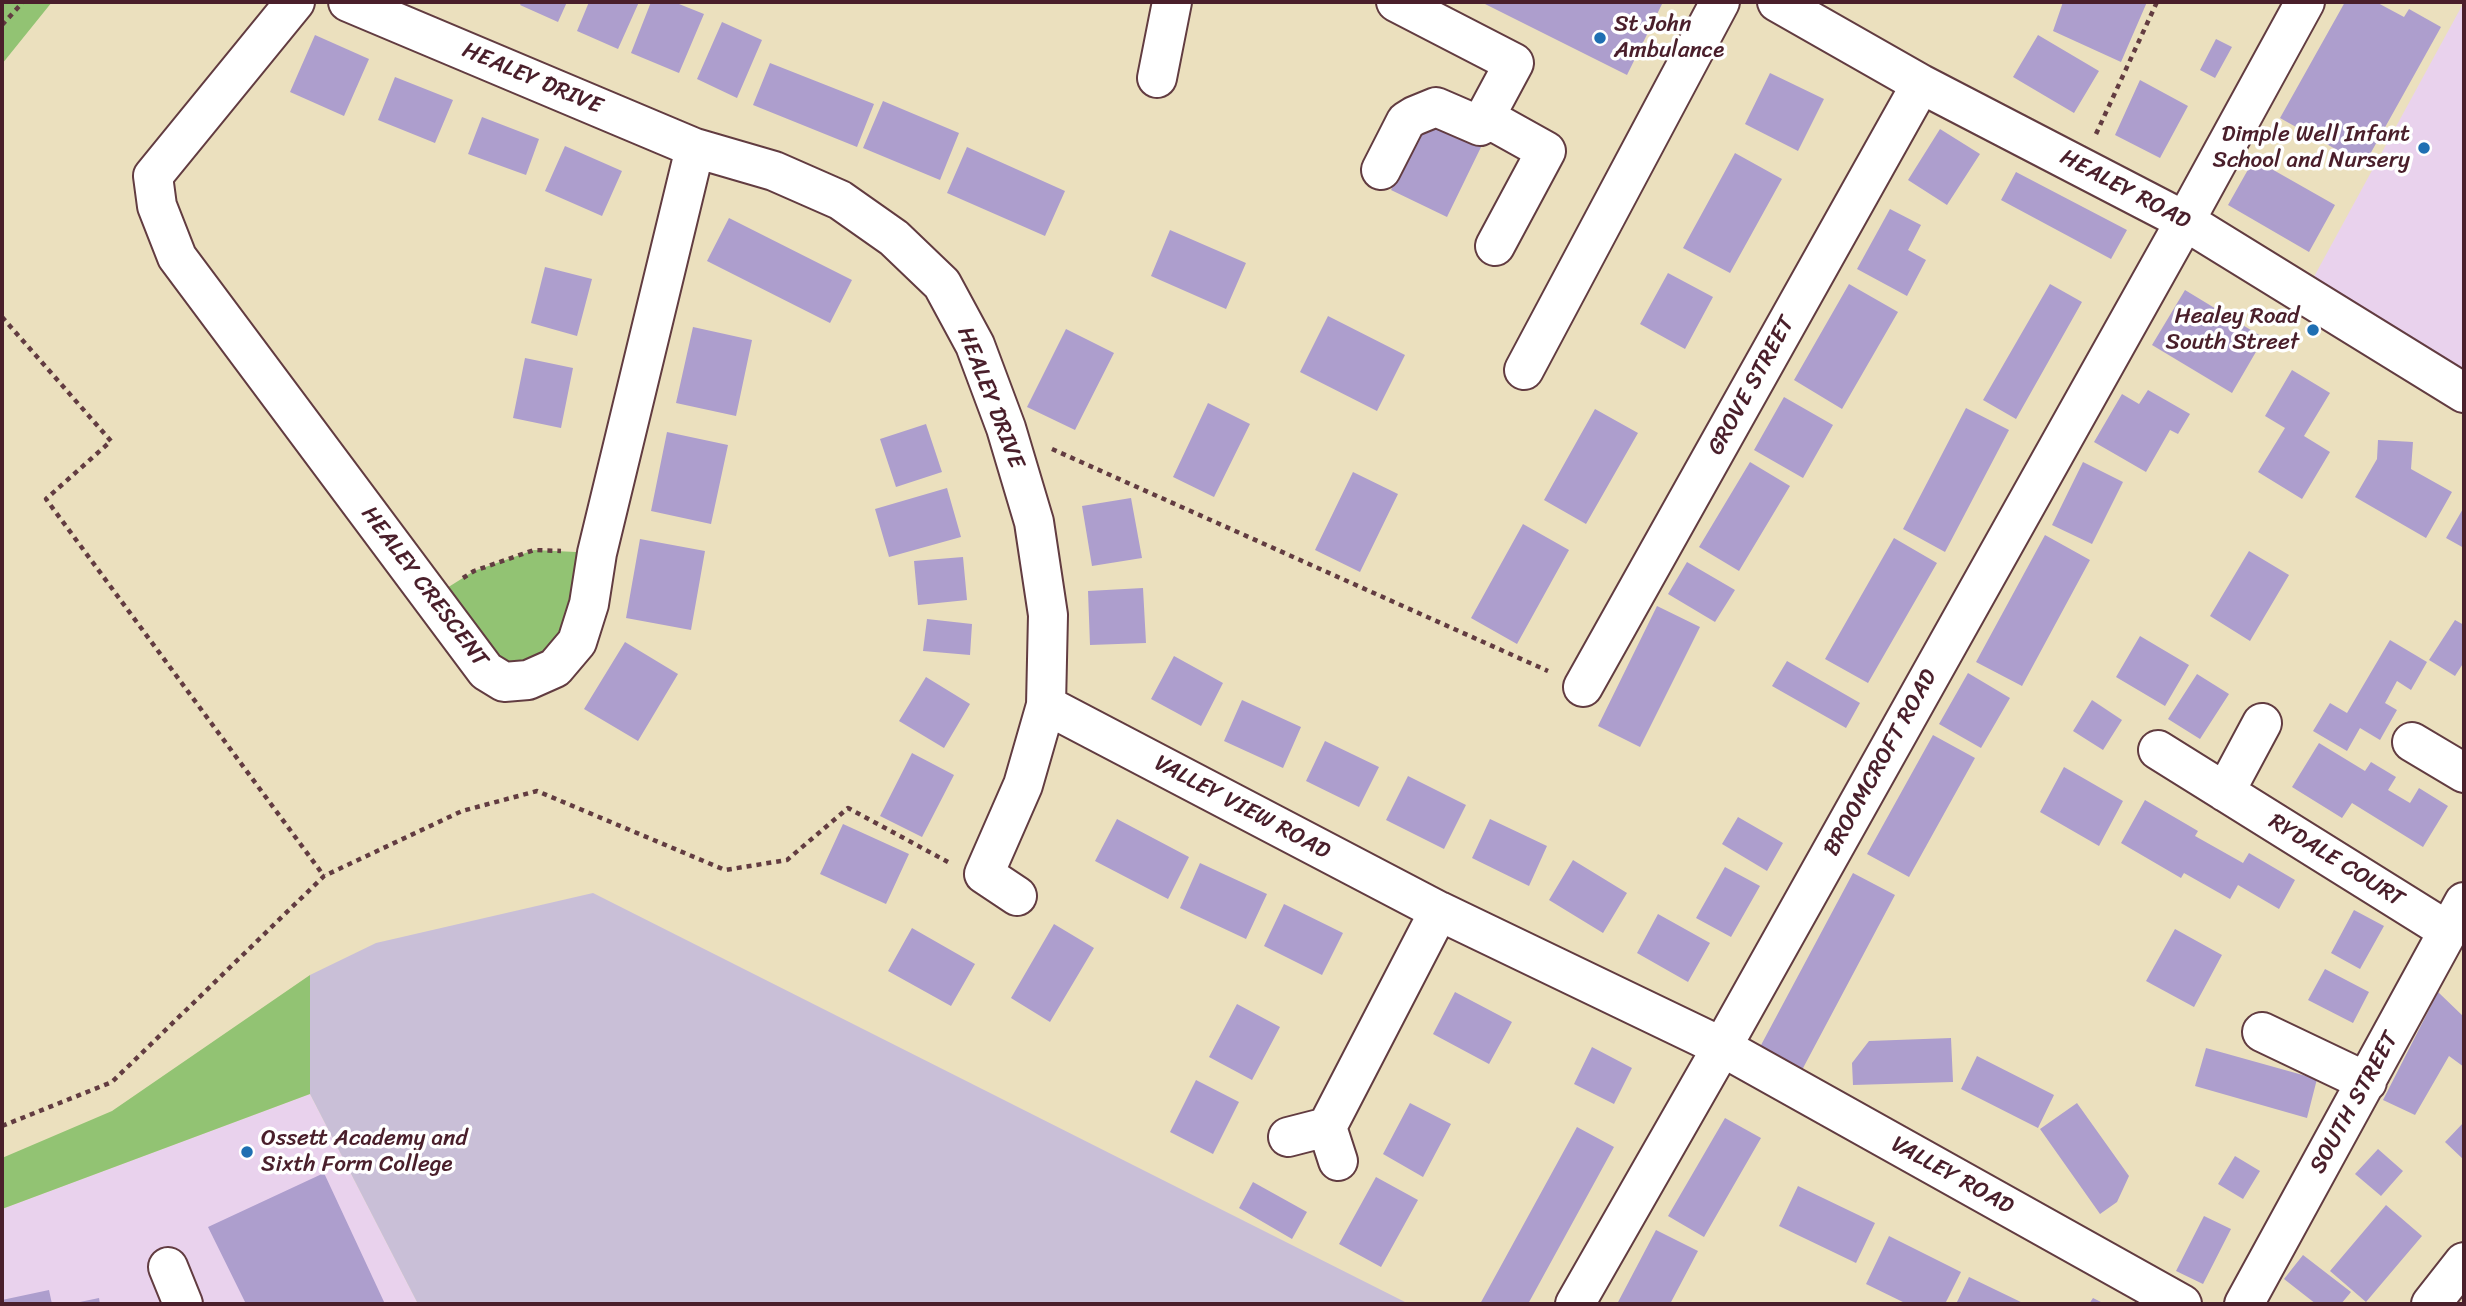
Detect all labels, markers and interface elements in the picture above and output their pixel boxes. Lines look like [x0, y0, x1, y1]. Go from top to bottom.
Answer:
place label: St John Ambulance [1614, 11, 1724, 65]
marker: St John Ambulance [1592, 30, 1608, 46]
street label: HEALEY DRIVE [458, 37, 606, 121]
place label: Dimple Well Infant School and Nursery [2213, 121, 2410, 175]
marker: Dimple Well Infant School and Nursery [2416, 140, 2432, 156]
street label: HEALEY ROAD [2055, 144, 2195, 236]
place label: Healey Road South Street [2166, 303, 2299, 357]
street label: GROVE STREET [1703, 312, 1801, 460]
marker: Healey Road South Street [2305, 322, 2321, 338]
street label: HEALEY DRIVE [950, 323, 1030, 473]
street label: HEALEY CRESCENT [355, 501, 493, 673]
street label: BROOMCROFT ROAD [1818, 665, 1944, 861]
street label: VALLEY VIEW ROAD [1149, 750, 1335, 866]
street label: RYDALE COURT [2263, 808, 2409, 914]
street label: SOUTH STREET [2305, 1027, 2405, 1179]
place label: Ossett Academy and Sixth Form College [261, 1125, 468, 1179]
street label: VALLEY ROAD [1886, 1131, 2018, 1221]
marker: Ossett Academy and Sixth Form College [239, 1144, 255, 1160]

